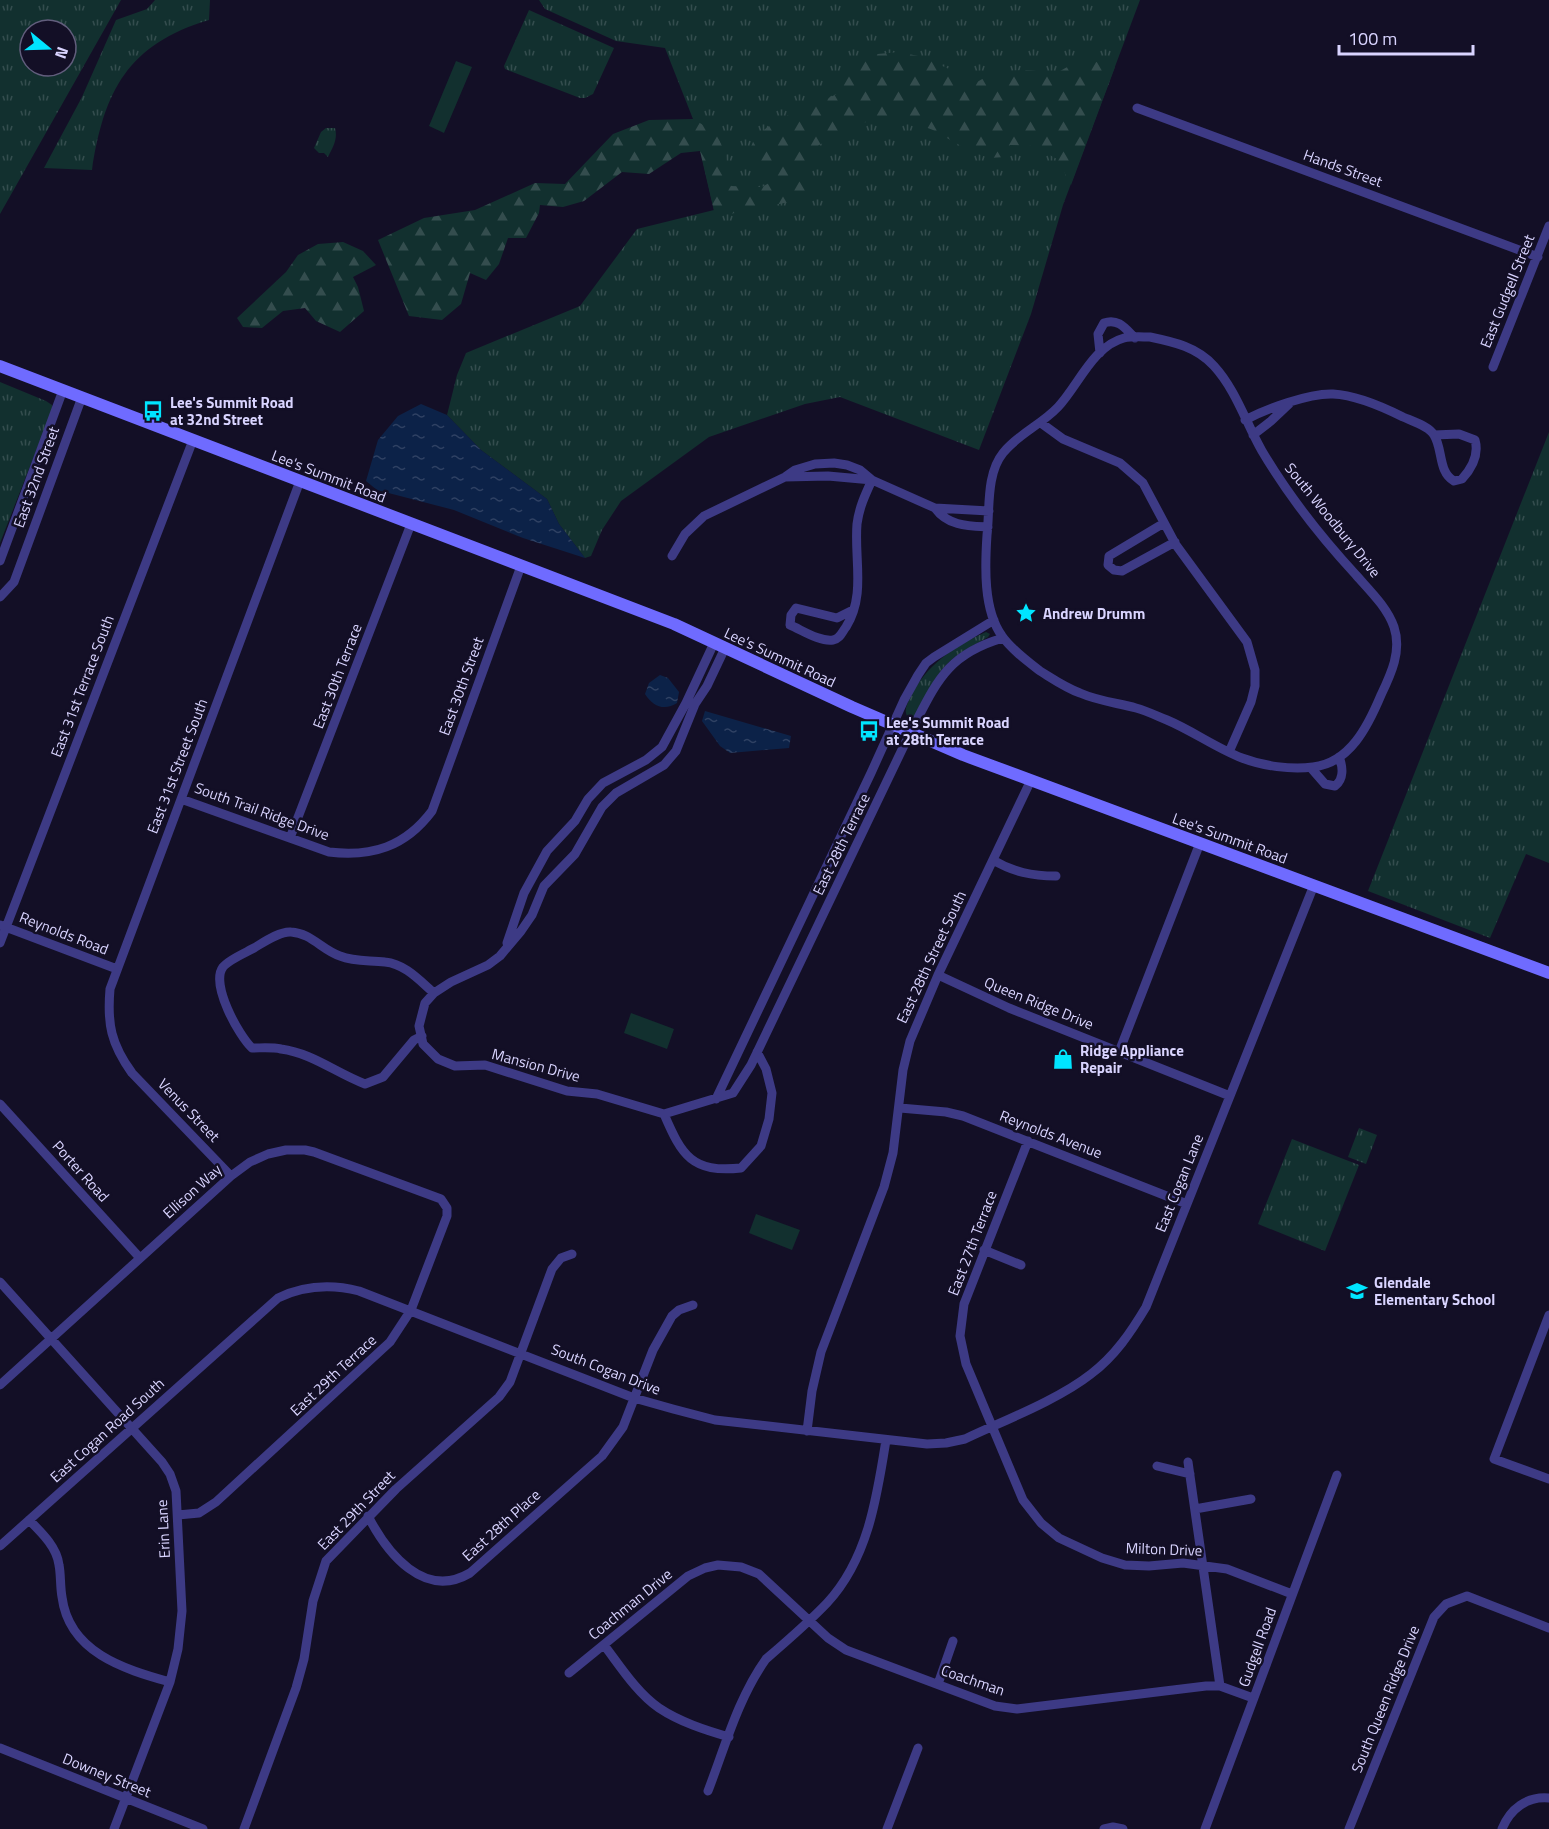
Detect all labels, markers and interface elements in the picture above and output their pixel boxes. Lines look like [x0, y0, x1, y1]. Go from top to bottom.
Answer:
north arrow [18, 18, 78, 78]
scale bar [1339, 18, 1472, 56]
text: 100 m [1348, 25, 1397, 52]
text: N [49, 44, 75, 62]
street label: Hands Street [1300, 143, 1386, 193]
street label: East Gudgell Street [1474, 230, 1541, 351]
place label: Lee's Summit Road at 32nd Street [170, 391, 294, 431]
bus stop icon: Lee's Summit Road at 32nd Street [141, 399, 165, 423]
street label: East 32nd Street [7, 423, 65, 531]
street label: Lee's Summit Road [268, 444, 390, 508]
street label: South Woodbury Drive [1279, 458, 1387, 582]
place icon: Andrew Drumm [1014, 601, 1038, 625]
place label: Andrew Drumm [1043, 602, 1145, 625]
street label: East 31st Terrace South [44, 612, 120, 760]
street label: East 30th Terrace [306, 620, 368, 732]
street label: Lee's Summit Road [720, 621, 840, 693]
street label: East 30th Street [433, 633, 490, 739]
street label: East 31st Street South [141, 695, 213, 837]
place label: Lee's Summit Road at 28th Terrace [886, 711, 1010, 751]
bus stop icon: Lee's Summit Road at 28th Terrace [857, 719, 881, 743]
street label: South Trail Ridge Drive [191, 776, 333, 846]
street label: East 28th Terrace [806, 789, 876, 899]
street label: Lee's Summit Road [1169, 807, 1291, 869]
street label: East 28th Street South [890, 887, 972, 1027]
street label: Reynolds Road [16, 905, 112, 961]
street label: Queen Ridge Drive [981, 971, 1097, 1035]
place label: Ridge Appliance Repair [1080, 1039, 1184, 1079]
street label: Mansion Drive [489, 1042, 583, 1088]
shop icon: Ridge Appliance Repair [1051, 1047, 1075, 1071]
street label: Venus Street [153, 1073, 226, 1148]
street label: Reynolds Avenue [996, 1104, 1106, 1164]
street label: East Cogan Lane [1149, 1130, 1209, 1236]
street label: Porter Road [47, 1135, 115, 1207]
street label: Ellison Way [157, 1158, 227, 1224]
street label: East 27th Terrace [941, 1187, 1003, 1299]
place label: Glendale Elementary School [1374, 1271, 1495, 1311]
school or university icon: Glendale Elementary School [1345, 1279, 1369, 1303]
street label: East 29th Terrace [285, 1329, 381, 1421]
street label: South Cogan Drive [548, 1337, 664, 1401]
street label: East Cogan Road South [45, 1372, 169, 1488]
street label: East 29th Street [312, 1464, 401, 1555]
street label: East 28th Place [457, 1483, 545, 1567]
street label: Erin Lane [150, 1499, 176, 1559]
street label: Milton Drive [1125, 1536, 1203, 1562]
street label: Coachman Drive [583, 1563, 677, 1645]
street label: Gudgell Road [1232, 1604, 1282, 1690]
street label: South Queen Ridge Drive [1345, 1622, 1425, 1776]
street label: Coachman [938, 1658, 1008, 1702]
street label: Downey Street [59, 1747, 155, 1803]

